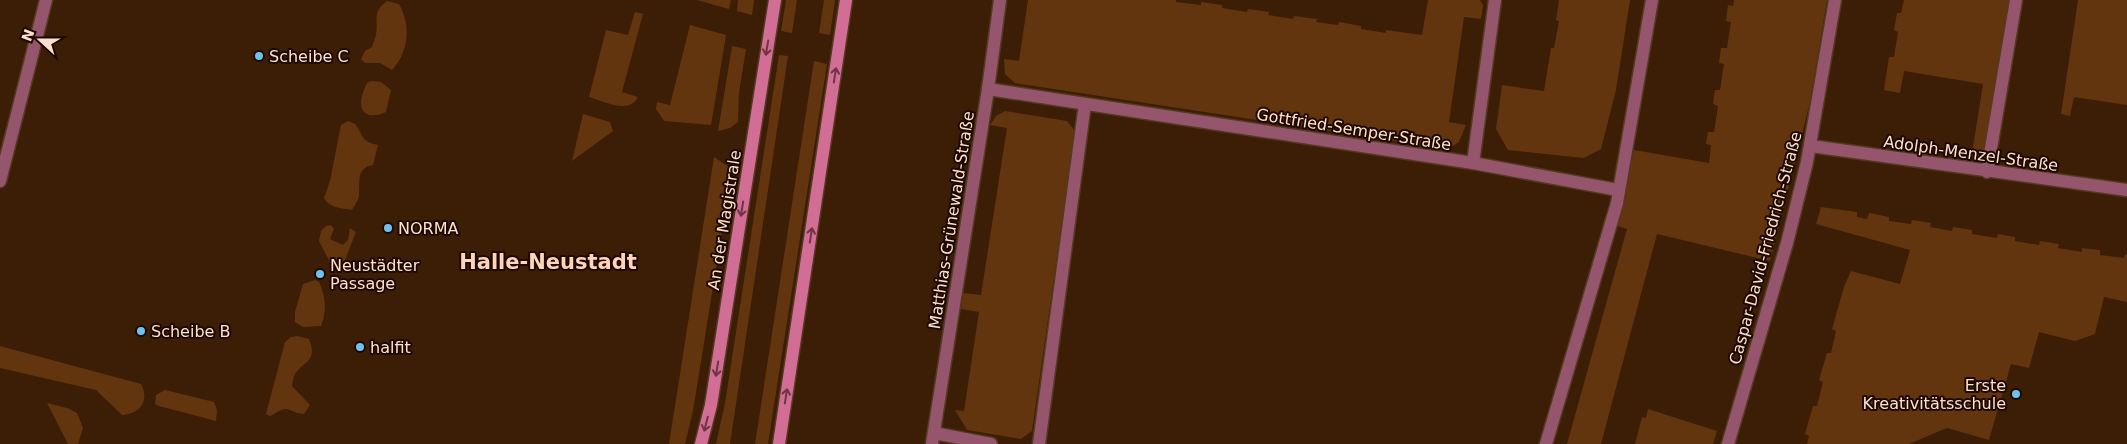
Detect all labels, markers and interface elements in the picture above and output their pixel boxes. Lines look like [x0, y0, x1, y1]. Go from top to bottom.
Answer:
north arrow [15, 15, 65, 65]
text: N [18, 27, 37, 44]
one-way arrow [762, 40, 772, 56]
place label: Scheibe C [269, 47, 349, 66]
marker: Scheibe C [253, 50, 265, 62]
one-way arrow [831, 67, 841, 83]
street label: Gottfried-Semper-Straße [1255, 105, 1453, 154]
street label: Matthias-Grünewald-Straße [925, 110, 978, 330]
street label: Caspar-David-Friedrich-Straße [1725, 130, 1806, 367]
street label: Adolph-Menzel-Straße [1882, 132, 2059, 175]
street label: An der Magistrale [704, 149, 745, 291]
one-way arrow [737, 200, 747, 216]
place label: NORMA [398, 219, 458, 238]
marker: NORMA [382, 222, 394, 234]
one-way arrow [806, 228, 816, 244]
district label: Halle-Neustadt [459, 250, 637, 274]
place label: Neustädter Passage [330, 256, 420, 293]
marker: Neustädter Passage [314, 268, 326, 280]
place label: Scheibe B [151, 322, 230, 341]
marker: Scheibe B [135, 325, 147, 337]
place label: halfit [370, 338, 411, 357]
marker: halfit [354, 341, 366, 353]
one-way arrow [711, 361, 721, 377]
place label: Erste Kreativitätsschule [1863, 376, 2006, 413]
one-way arrow [782, 388, 792, 404]
marker: Erste Kreativitätsschule [2010, 388, 2022, 400]
one-way arrow [701, 416, 710, 432]

